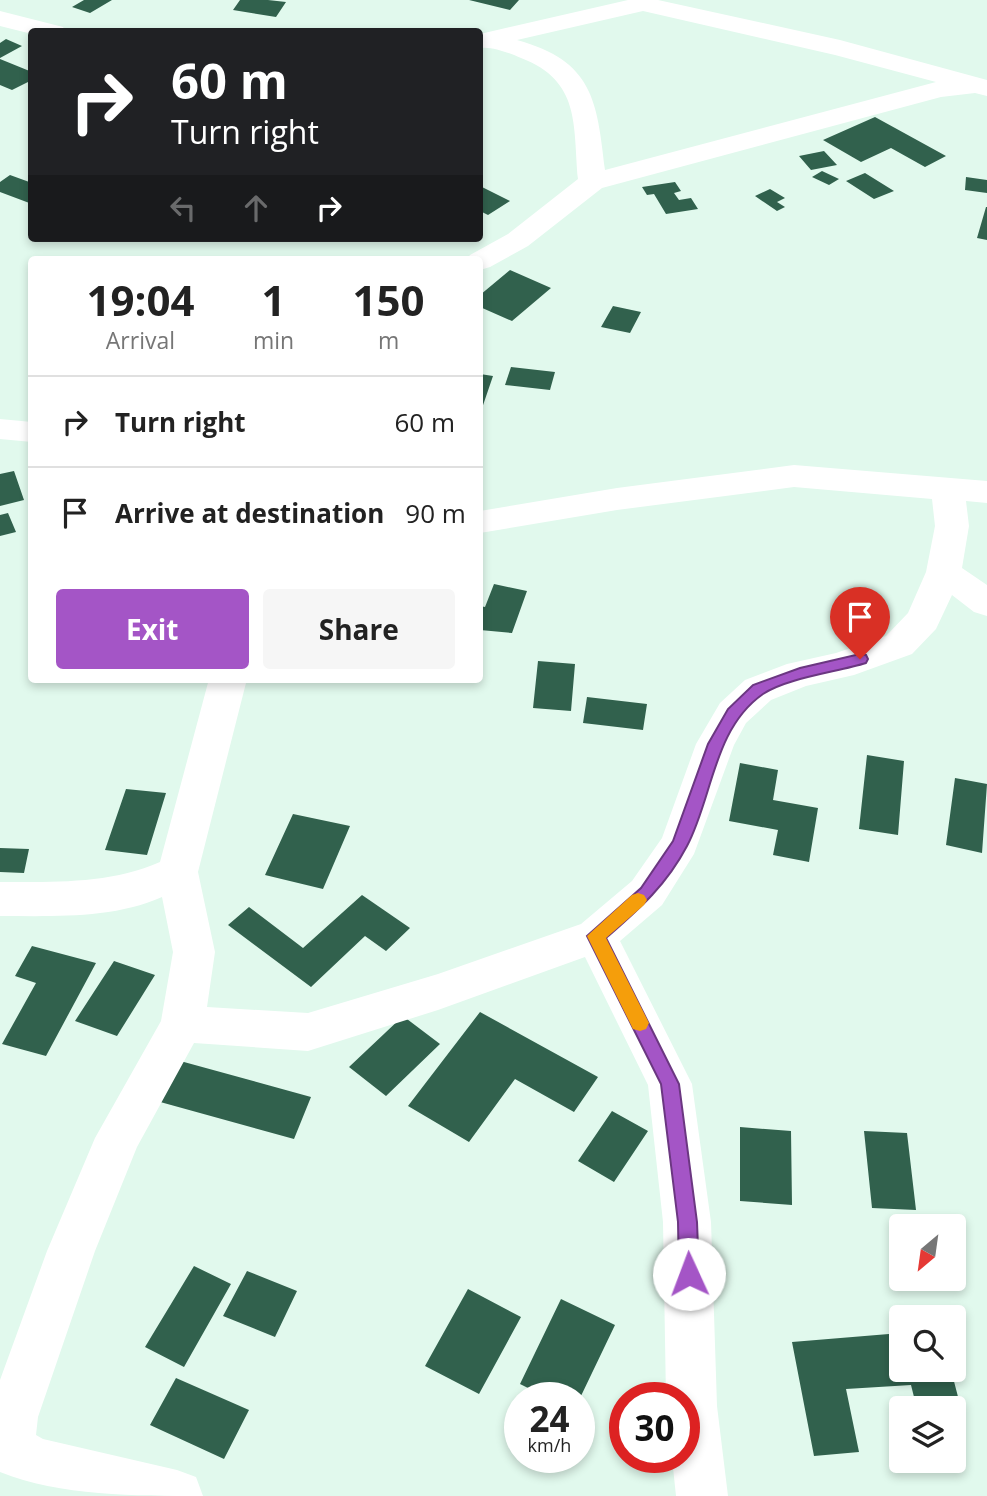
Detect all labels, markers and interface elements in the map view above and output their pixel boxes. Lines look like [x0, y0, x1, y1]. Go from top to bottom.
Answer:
text: 60 m [171, 47, 288, 113]
icon: right [56, 56, 147, 147]
text: Turn right [171, 110, 319, 153]
icon: left [164, 189, 202, 227]
icon: ahead [237, 189, 275, 227]
icon: right [310, 189, 348, 227]
text: 19:04 [86, 271, 194, 328]
text: 1 [261, 271, 286, 328]
text: 150 [353, 271, 425, 328]
text: Arrival [106, 324, 175, 356]
text: min [253, 324, 294, 356]
text: m [378, 324, 399, 356]
icon: right [56, 403, 94, 441]
text: Turn right [115, 404, 246, 440]
text: 60 m [394, 404, 455, 440]
icon: arrive [56, 494, 94, 532]
text: Arrive at destination [115, 495, 384, 531]
text: 90 m [405, 495, 466, 531]
pin [830, 587, 890, 659]
button: Exit [56, 589, 249, 669]
button: Share [263, 589, 455, 669]
icon: arrive [841, 598, 879, 636]
north arrow [889, 1214, 966, 1292]
map controls [889, 1214, 966, 1473]
position arrow [652, 1237, 726, 1311]
button: search [889, 1305, 966, 1382]
speed limit sign: 30 [609, 1382, 700, 1473]
text: 24 [529, 1395, 570, 1442]
button: layers [889, 1396, 966, 1473]
text: km/h [528, 1433, 571, 1457]

